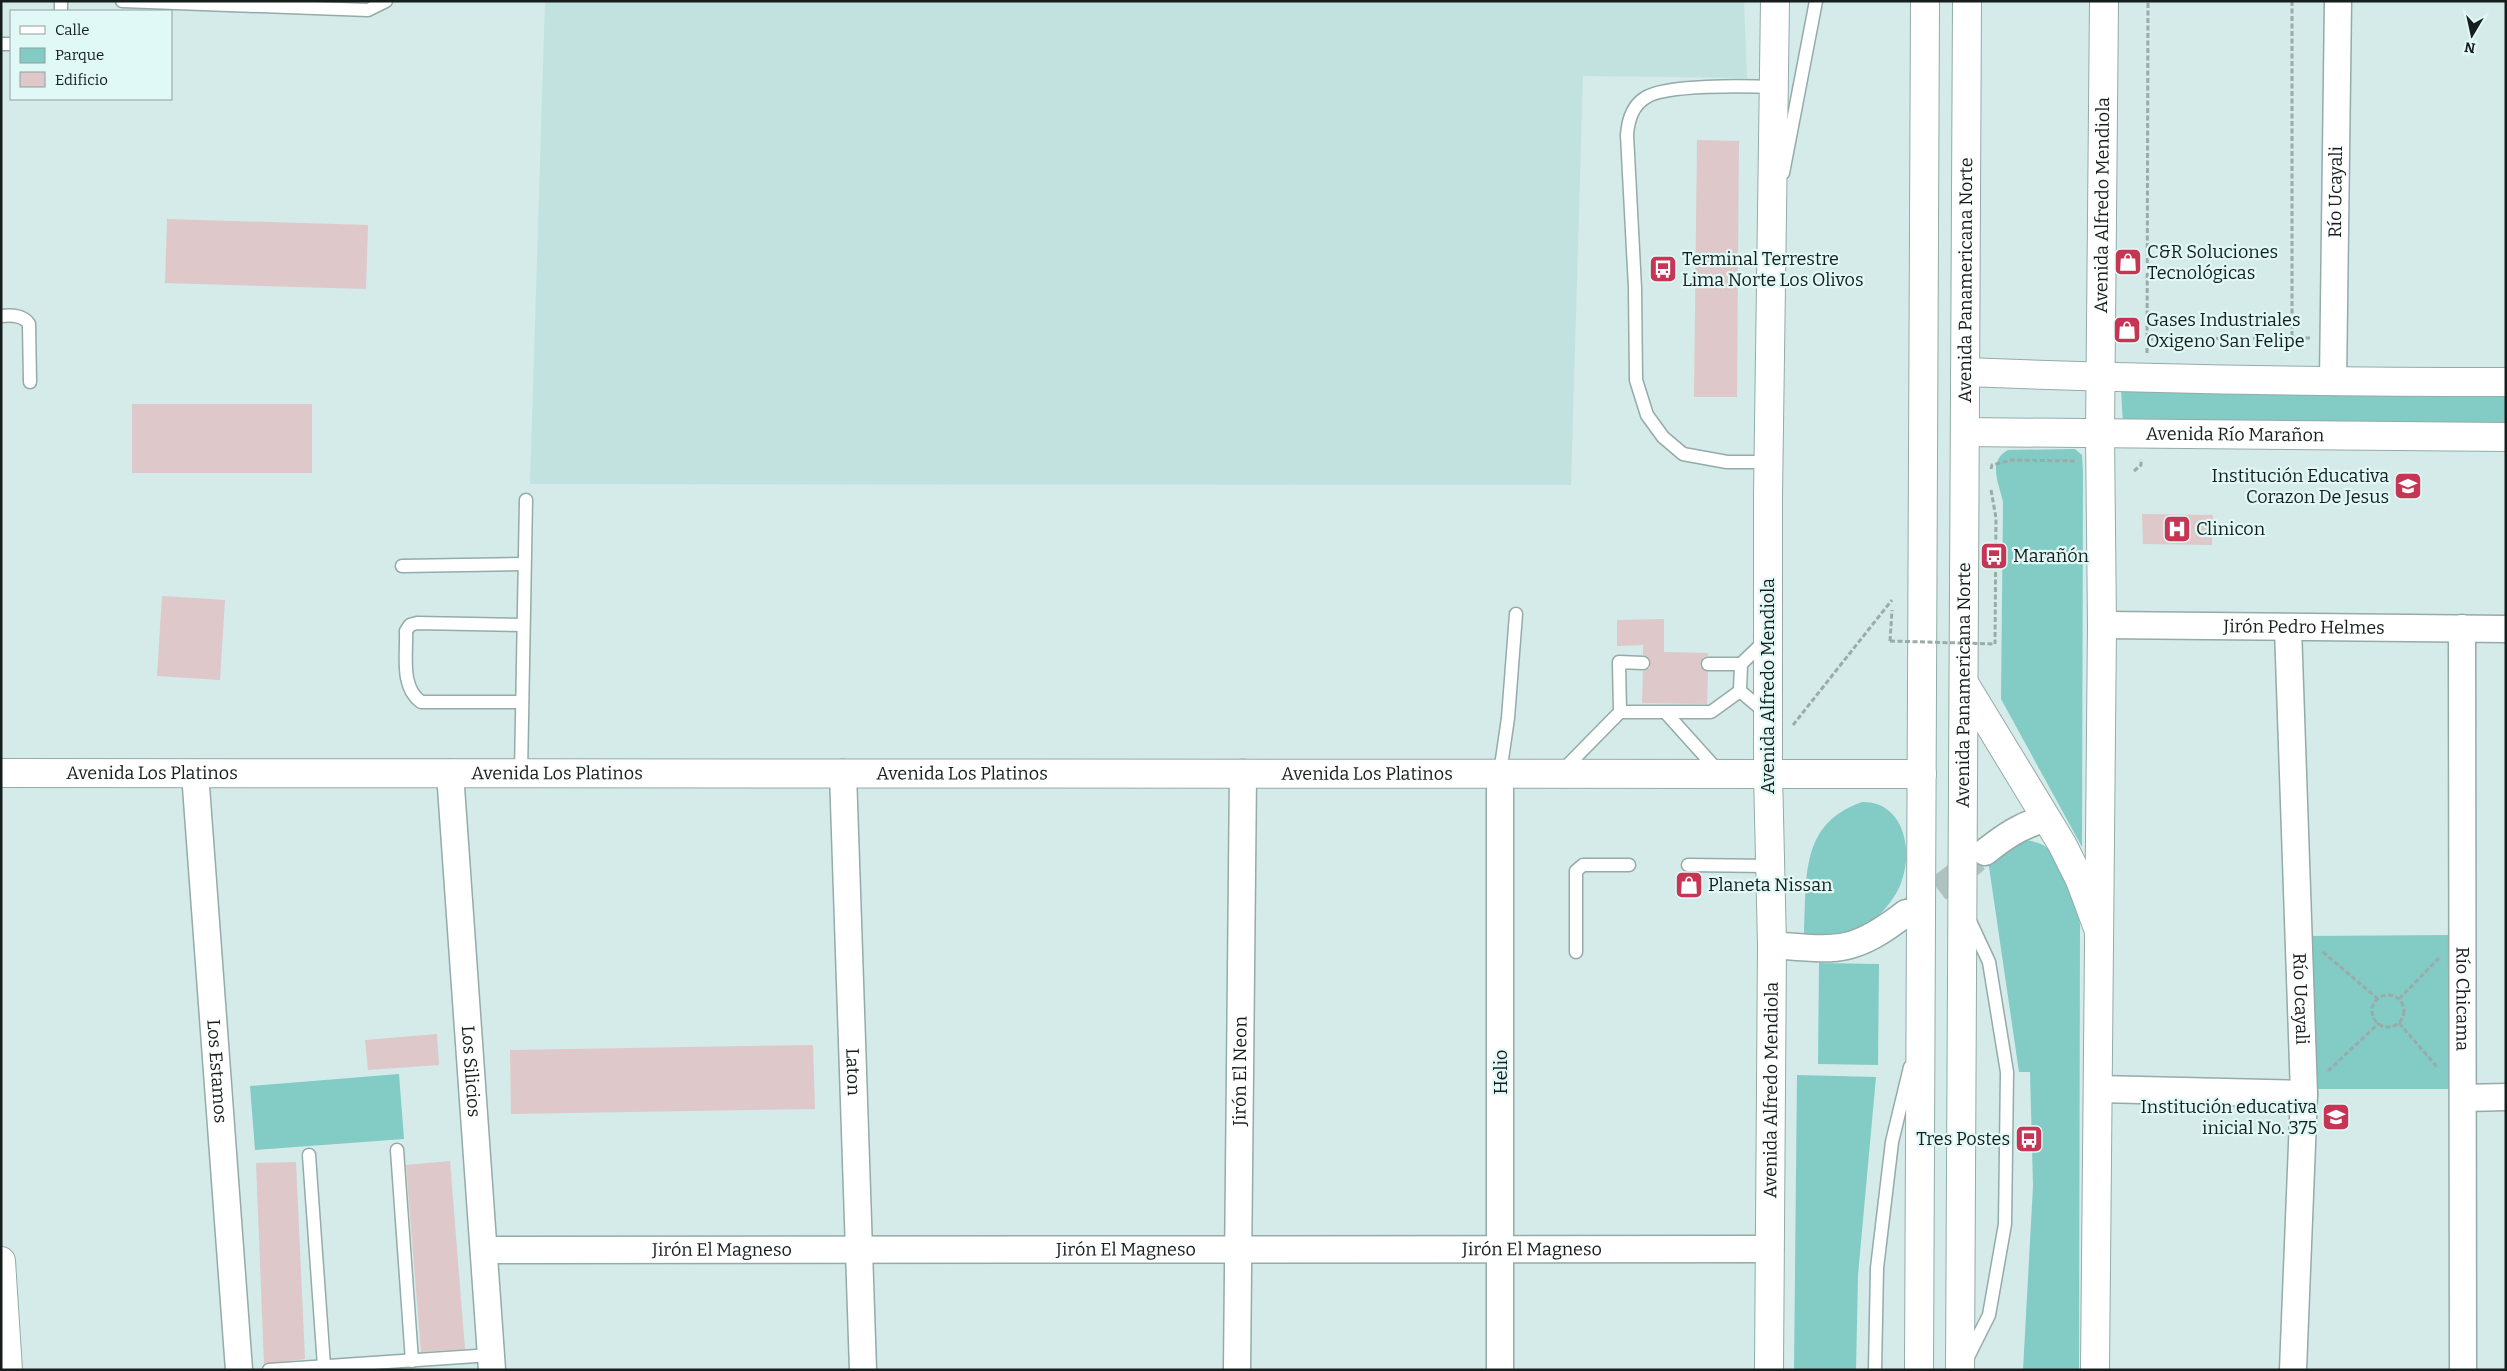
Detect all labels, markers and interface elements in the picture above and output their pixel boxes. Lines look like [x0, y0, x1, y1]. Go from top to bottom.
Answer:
legend [10, 10, 172, 100]
north arrow [2447, 10, 2497, 60]
text: Calle [55, 21, 89, 39]
text: N [2463, 38, 2477, 57]
text: Parque [55, 46, 104, 64]
text: Edificio [55, 71, 108, 89]
street label: Avenida Alfredo Mendiola [2090, 97, 2114, 313]
street label: Río Ucayali [2324, 146, 2347, 238]
street label: Avenida Panamericana Norte [1954, 157, 1977, 403]
place label: C&R Soluciones Tecnológicas [2147, 241, 2278, 284]
shop icon: C&R Soluciones Tecnológicas [2113, 247, 2143, 277]
place label: Terminal Terrestre Lima Norte Los Olivos [1682, 248, 1864, 291]
bus stop icon: Terminal Terrestre Lima Norte Los Olivos [1648, 254, 1678, 284]
place label: Gases Industriales Oxigeno San Felipe [2146, 309, 2305, 352]
shop icon: Gases Industriales Oxigeno San Felipe [2112, 315, 2142, 345]
street label: Avenida Río Marañon [2146, 423, 2325, 446]
place label: Institución Educativa Corazon De Jesus [2211, 465, 2389, 508]
school or university icon: Institución Educativa Corazon De Jesus [2393, 471, 2423, 501]
hospital icon: Clinicon [2162, 514, 2192, 544]
place label: Clinicon [2196, 518, 2266, 540]
bus stop icon: Marañón [1979, 541, 2009, 571]
place label: Marañón [2013, 545, 2090, 567]
street label: Avenida Panamericana Norte [1952, 562, 1975, 808]
street label: Avenida Alfredo Mendiola [1757, 578, 1779, 794]
street label: Jirón Pedro Helmes [2222, 615, 2385, 639]
street label: Avenida Los Platinos [66, 762, 238, 784]
street label: Avenida Los Platinos [471, 762, 643, 784]
street label: Avenida Los Platinos [876, 762, 1048, 785]
street label: Avenida Los Platinos [1281, 763, 1453, 785]
shop icon: Planeta Nissan [1674, 870, 1704, 900]
place label: Planeta Nissan [1708, 874, 1833, 896]
street label: Río Chicama [2451, 947, 2474, 1051]
street label: Río Ucayali [2288, 952, 2313, 1045]
street label: Avenida Alfredo Mendiola [1759, 982, 1783, 1198]
street label: Jirón El Neon [1228, 1015, 1252, 1127]
street label: Los Estamos [202, 1018, 232, 1124]
street label: Los Silicios [457, 1025, 485, 1118]
street label: Laton [841, 1048, 865, 1097]
street label: Helio [1490, 1050, 1512, 1094]
place label: Institución educativa inicial No. 375 [2140, 1096, 2317, 1139]
school or university icon: Institución educativa inicial No. 375 [2321, 1102, 2351, 1132]
bus stop icon: Tres Postes [2014, 1124, 2044, 1154]
place label: Tres Postes [1916, 1128, 2010, 1150]
street label: Jirón El Magneso [1055, 1238, 1196, 1261]
street label: Jirón El Magneso [1461, 1238, 1602, 1260]
street label: Jirón El Magneso [651, 1239, 792, 1261]

